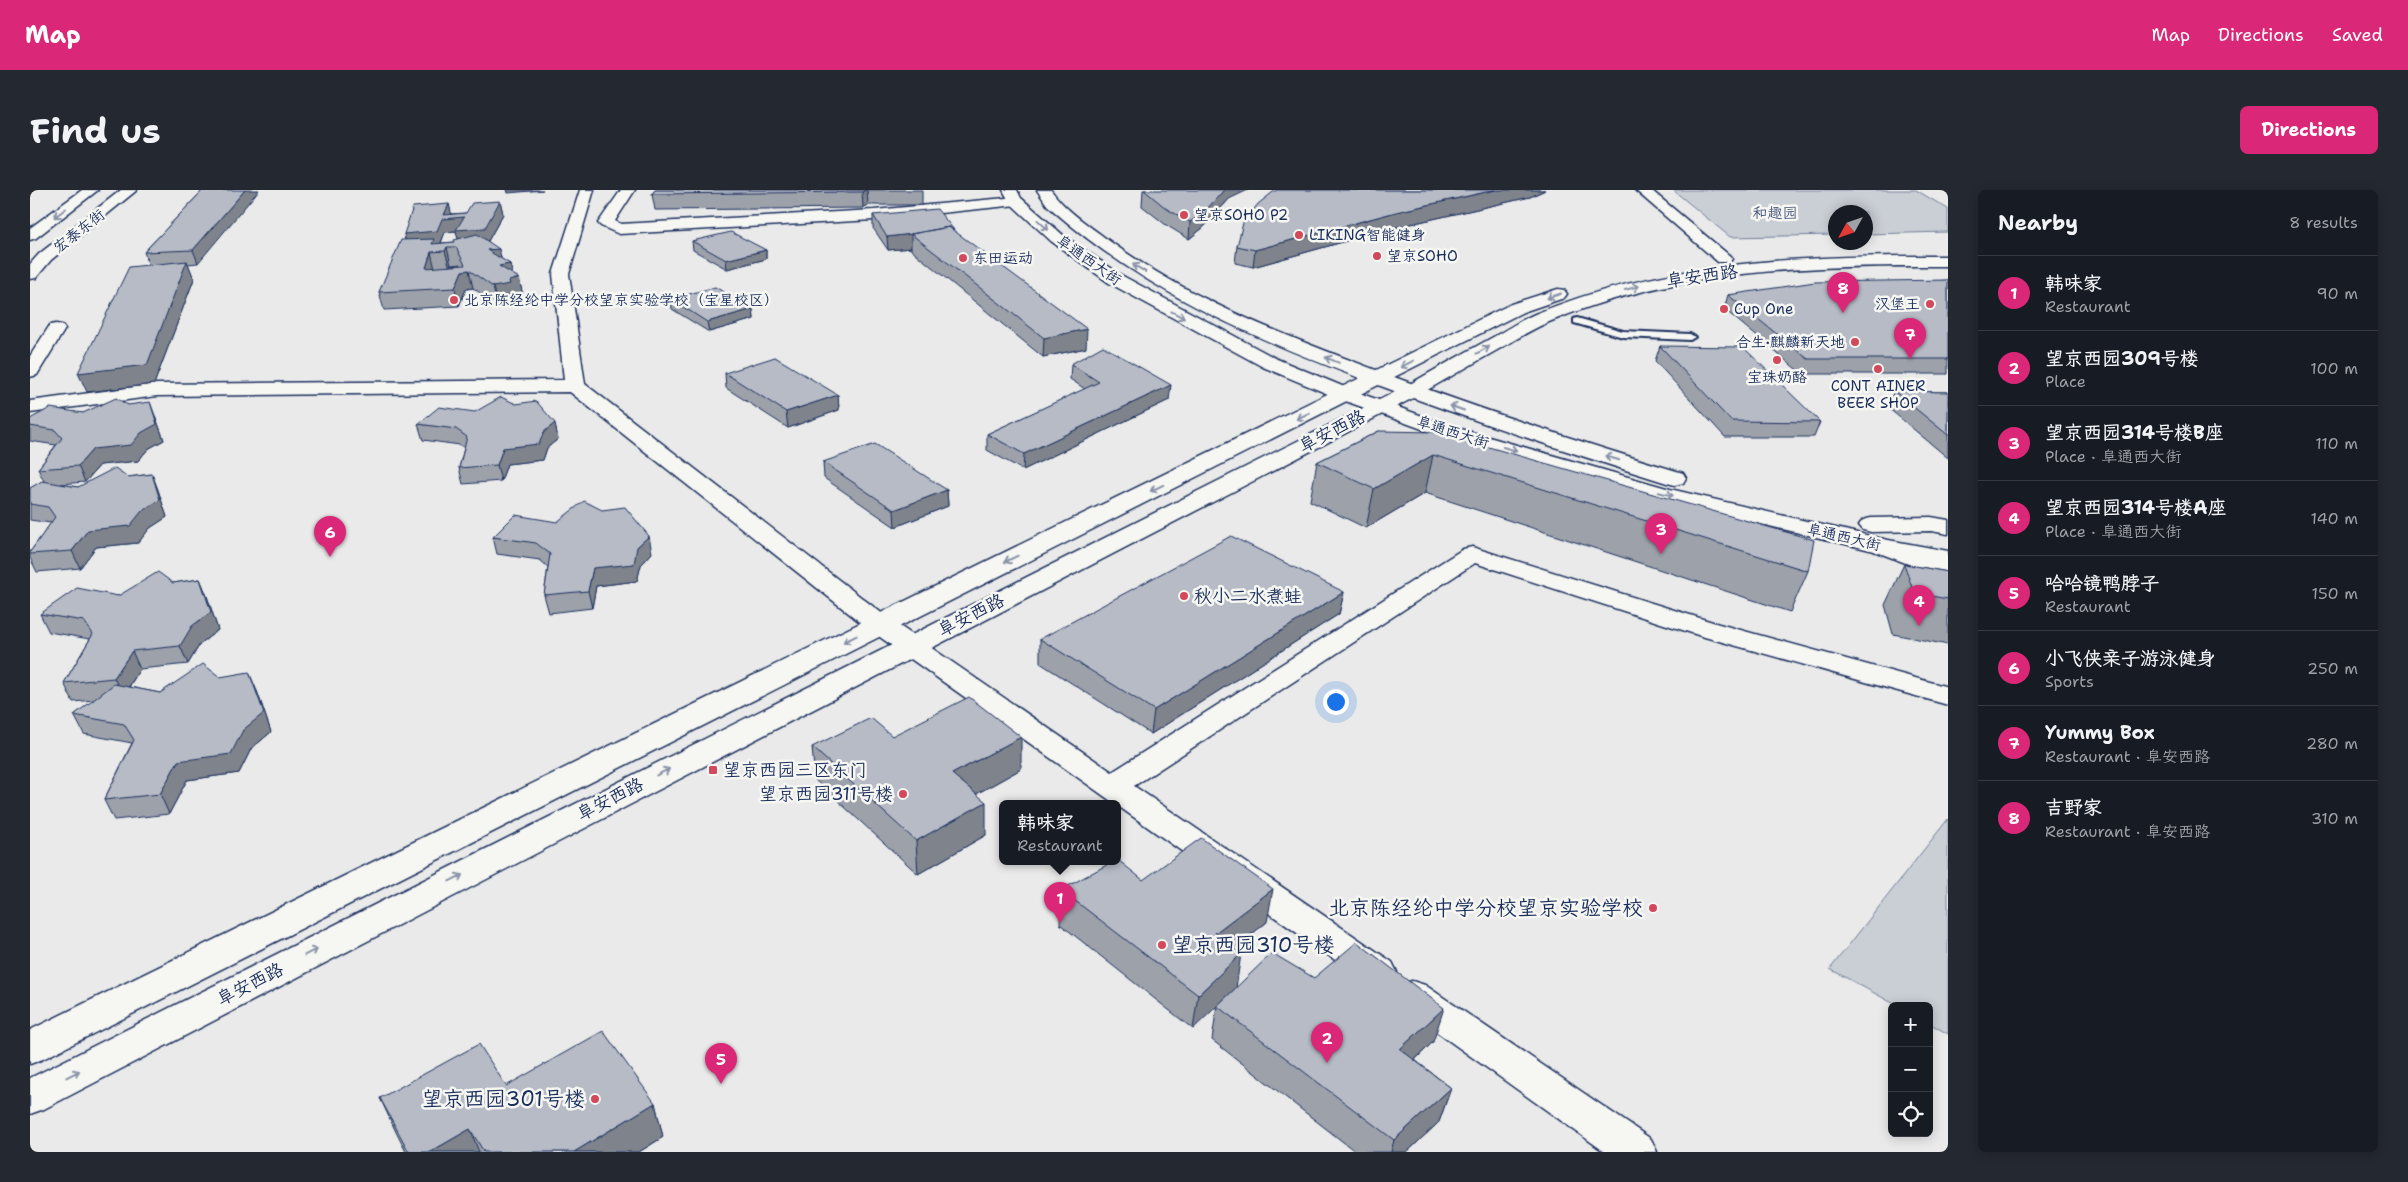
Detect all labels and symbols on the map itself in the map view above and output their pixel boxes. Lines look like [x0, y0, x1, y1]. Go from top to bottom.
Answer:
park label: 和趣园 [1752, 203, 1798, 223]
street label: 宏泰东街 [49, 205, 109, 257]
place label: 望京SOHO P2 [1194, 205, 1288, 225]
north arrow [1828, 205, 1873, 250]
one-way arrow [54, 207, 67, 218]
marker: 望京SOHO P2 [1178, 209, 1190, 221]
one-way arrow [1037, 219, 1049, 231]
place label: LIKING智能健身 [1309, 225, 1426, 245]
marker: LIKING智能健身 [1293, 229, 1305, 241]
street label: 阜通西大街 [1053, 230, 1125, 290]
place label: 望京SOHO [1387, 246, 1458, 266]
place label: 东田运动 [973, 248, 1033, 268]
marker: 望京SOHO [1371, 250, 1383, 262]
marker: 东田运动 [957, 252, 969, 264]
street label: 阜安西路 [1665, 259, 1739, 293]
one-way arrow [1132, 263, 1146, 273]
pin: 8 [1827, 272, 1859, 313]
one-way arrow [1624, 282, 1640, 292]
place label: 北京陈经纶中学分校望京实验学校（宝星校区） [464, 290, 779, 310]
one-way arrow [1546, 291, 1562, 301]
marker: 北京陈经纶中学分校望京实验学校（宝星校区） [448, 294, 460, 306]
place label: 汉堡王 [1875, 294, 1920, 314]
marker: 汉堡王 [1924, 298, 1936, 310]
place label: Cup One [1734, 299, 1793, 319]
marker: Cup One [1718, 303, 1730, 315]
one-way arrow [1170, 311, 1185, 320]
pin: 7 [1894, 318, 1926, 359]
place label: 合生·麒麟新天地 [1736, 332, 1845, 352]
marker: 合生·麒麟新天地 [1849, 336, 1861, 348]
one-way arrow [1476, 345, 1490, 355]
marker: 宝珠奶酪 [1771, 354, 1783, 366]
one-way arrow [1325, 355, 1340, 364]
one-way arrow [1399, 359, 1414, 369]
marker: CONT AINER BEER SHOP [1872, 363, 1884, 375]
place label: 宝珠奶酪 [1747, 367, 1807, 387]
place label: CONT AINER BEER SHOP [1831, 376, 1925, 413]
one-way arrow [1450, 403, 1465, 412]
street label: 阜安西路 [1294, 404, 1370, 458]
street label: 阜通西大街 [1414, 411, 1492, 453]
one-way arrow [1296, 412, 1311, 421]
one-way arrow [1501, 445, 1517, 455]
one-way arrow [1604, 453, 1620, 463]
one-way arrow [1150, 483, 1165, 493]
one-way arrow [1657, 490, 1673, 499]
pin: 3 [1645, 513, 1677, 554]
pin: 6 [314, 516, 346, 557]
street label: 阜通西大街 [1805, 519, 1883, 555]
one-way arrow [1004, 555, 1019, 564]
place label: 秋小二水煮蛙 [1194, 584, 1302, 608]
pin: 4 [1903, 585, 1935, 626]
street label: 阜安西路 [933, 588, 1009, 642]
marker: 秋小二水煮蛙 [1178, 590, 1190, 602]
one-way arrow [842, 634, 857, 644]
your location [1323, 689, 1349, 715]
place label: 望京西园三区东门 [723, 758, 867, 782]
marker: 望京西园三区东门 [707, 764, 719, 776]
one-way arrow [655, 767, 670, 776]
street label: 阜安西路 [572, 772, 648, 826]
place label: 望京西园311号楼 [759, 782, 893, 806]
marker: 望京西园311号楼 [897, 788, 909, 800]
one-way arrow [448, 873, 463, 882]
pin: 1 [1044, 882, 1076, 923]
place label: 北京陈经纶中学分校望京实验学校 [1328, 894, 1643, 922]
marker: 北京陈经纶中学分校望京实验学校 [1647, 902, 1659, 914]
place label: 望京西园310号楼 [1172, 931, 1335, 959]
marker: 望京西园310号楼 [1156, 939, 1168, 951]
one-way arrow [304, 947, 319, 957]
street label: 阜安西路 [212, 957, 288, 1011]
pin: 2 [1311, 1022, 1343, 1063]
pin: 5 [705, 1043, 737, 1084]
one-way arrow [66, 1069, 81, 1079]
place label: 望京西园301号楼 [422, 1085, 585, 1113]
marker: 望京西园301号楼 [589, 1093, 601, 1105]

